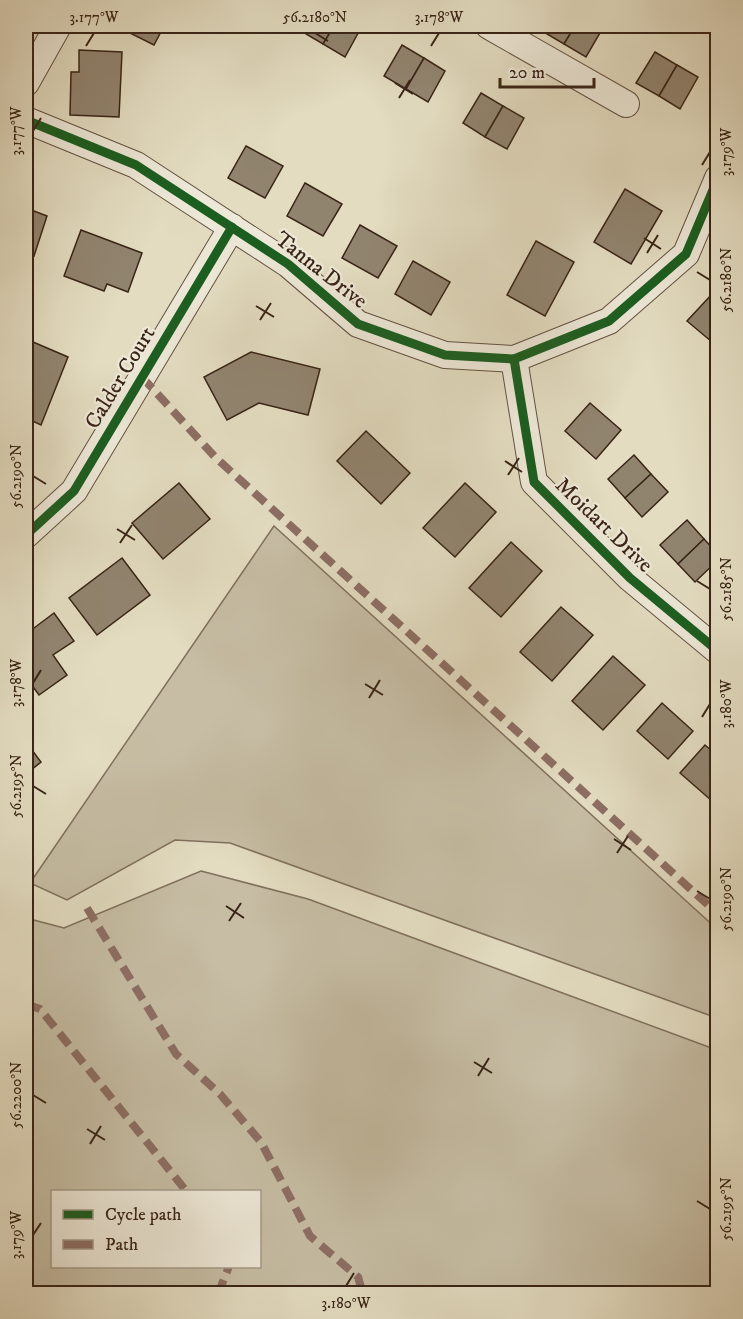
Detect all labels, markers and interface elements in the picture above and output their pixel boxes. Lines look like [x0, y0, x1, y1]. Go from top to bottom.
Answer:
text: 3.177°W [70, 8, 119, 27]
text: 56.2180°N [283, 8, 347, 27]
text: 3.178°W [415, 8, 464, 27]
scale bar [500, 51, 594, 89]
text: 20 m [509, 62, 545, 84]
text: 3.177°W [7, 106, 26, 155]
text: 3.179°W [717, 127, 736, 176]
street label: Tanna Drive [269, 226, 373, 315]
text: 56.2180°N [717, 248, 736, 312]
street label: Calder Court [79, 322, 161, 434]
text: 56.2190°N [7, 444, 26, 508]
street label: Moidart Drive [549, 472, 658, 578]
text: 56.2185°N [717, 557, 736, 621]
text: 3.178°W [7, 658, 26, 707]
text: 3.180°W [717, 679, 736, 728]
text: 56.2195°N [7, 754, 26, 818]
text: 56.2190°N [717, 867, 736, 931]
text: 56.2200°N [7, 1062, 26, 1128]
text: 56.2195°N [717, 1177, 736, 1241]
legend [51, 1190, 261, 1268]
text: Cycle path [105, 1204, 182, 1226]
text: 3.179°W [7, 1210, 26, 1259]
text: Path [105, 1234, 139, 1256]
text: 3.180°W [322, 1294, 371, 1313]

